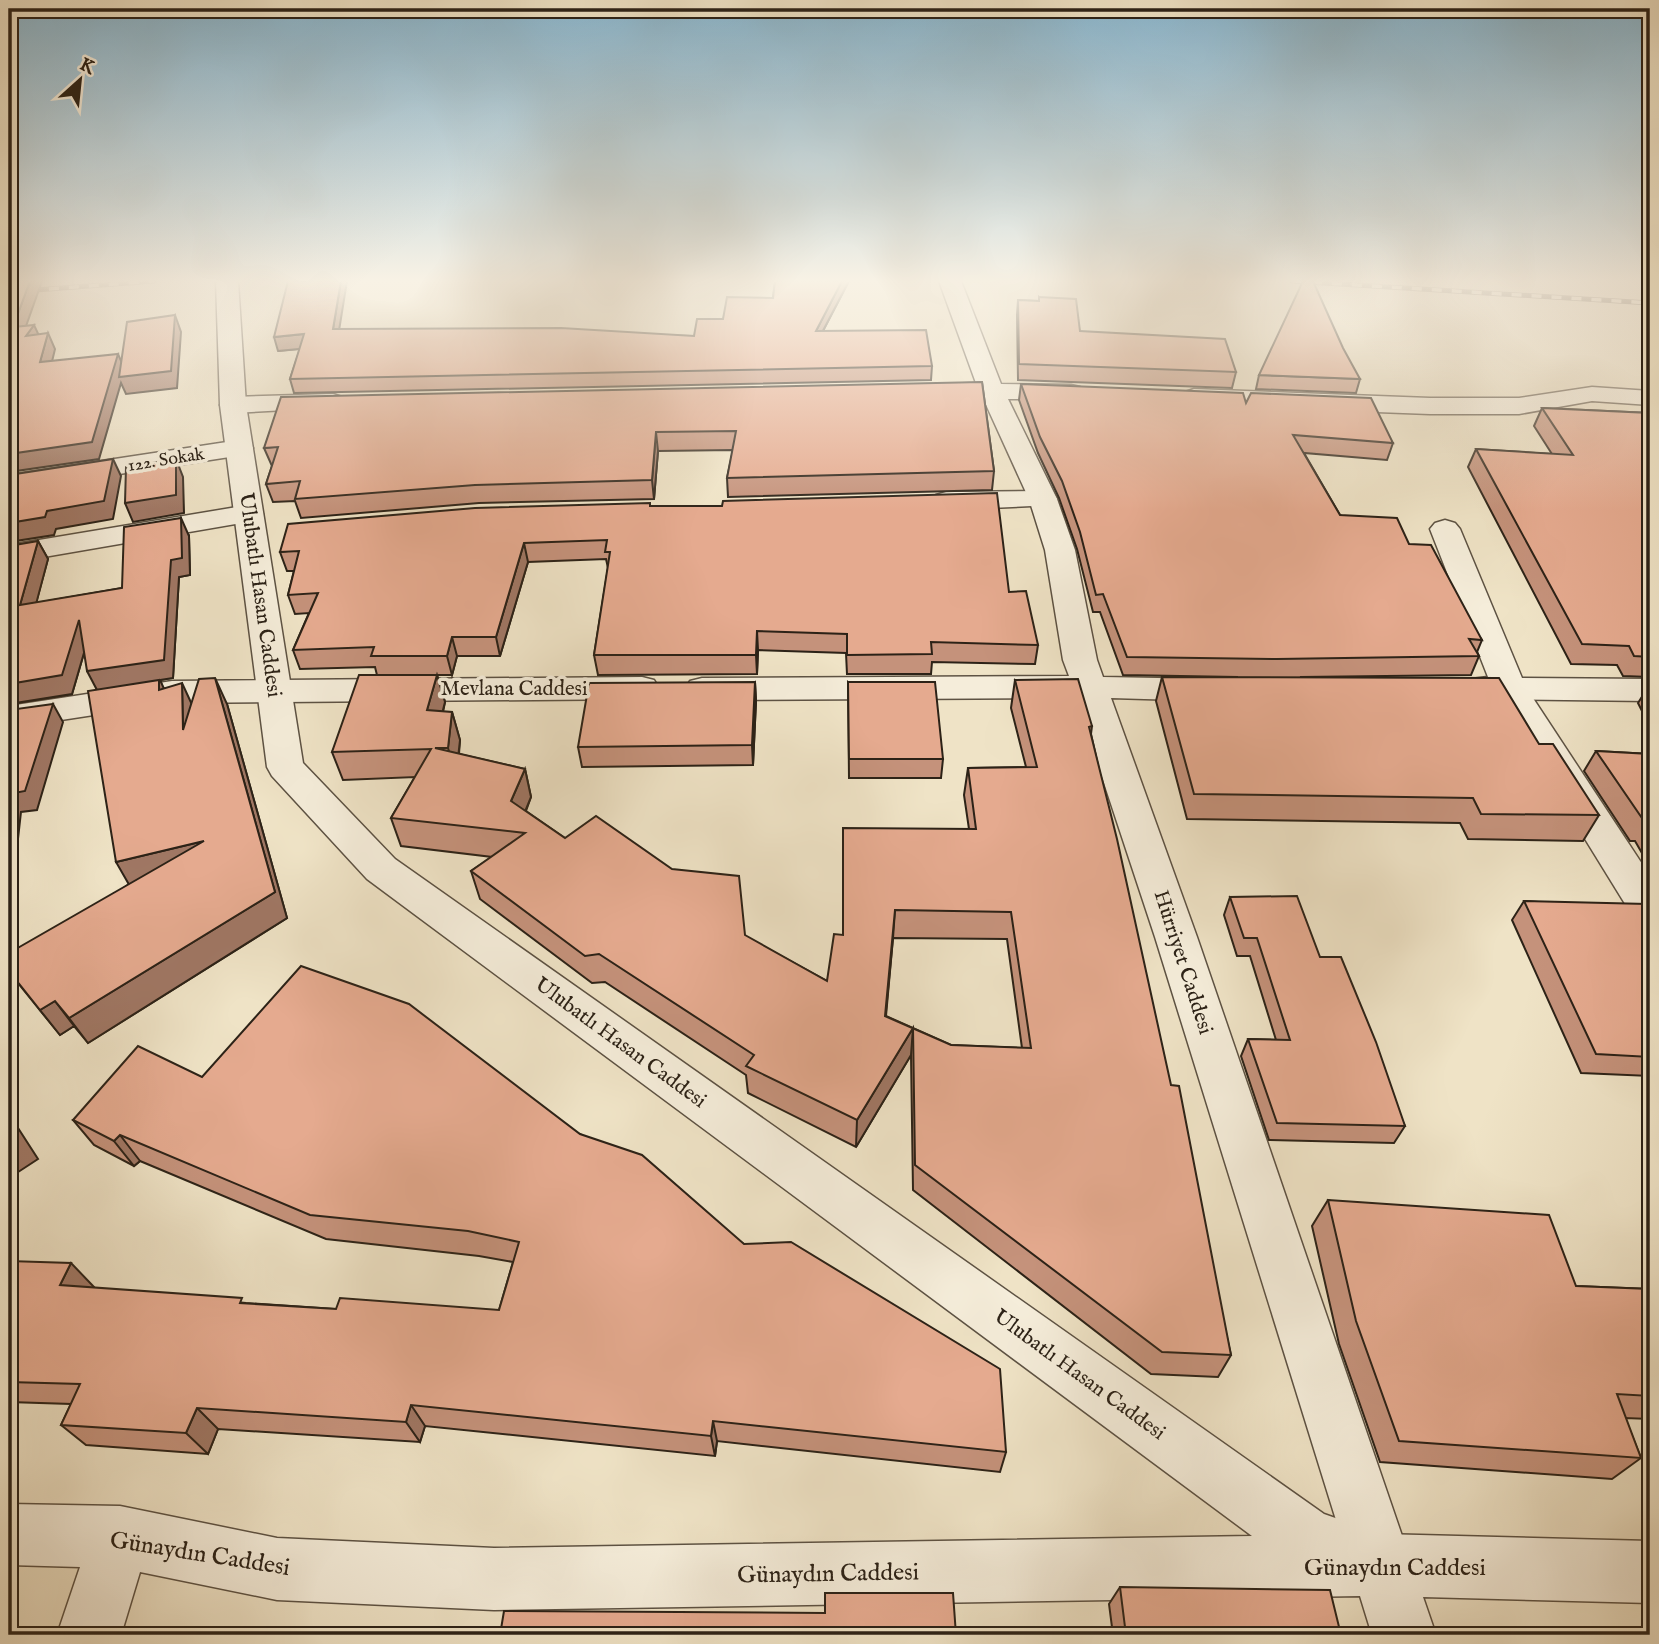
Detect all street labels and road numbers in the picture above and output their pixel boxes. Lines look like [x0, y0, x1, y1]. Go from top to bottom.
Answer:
street label: 122. Sokak [126, 443, 207, 478]
street label: Ulubatlı Hasan Caddesi [232, 491, 287, 699]
street label: Mevlana Caddesi [440, 676, 588, 703]
street label: Hürriyet Caddesi [1147, 887, 1219, 1038]
street label: Ulubatlı Hasan Caddesi [529, 972, 712, 1115]
street label: Ulubatlı Hasan Caddesi [988, 1304, 1171, 1447]
street label: Günaydın Caddesi [107, 1525, 292, 1584]
street label: Günaydın Caddesi [1304, 1553, 1486, 1584]
street label: Günaydın Caddesi [737, 1557, 919, 1592]

